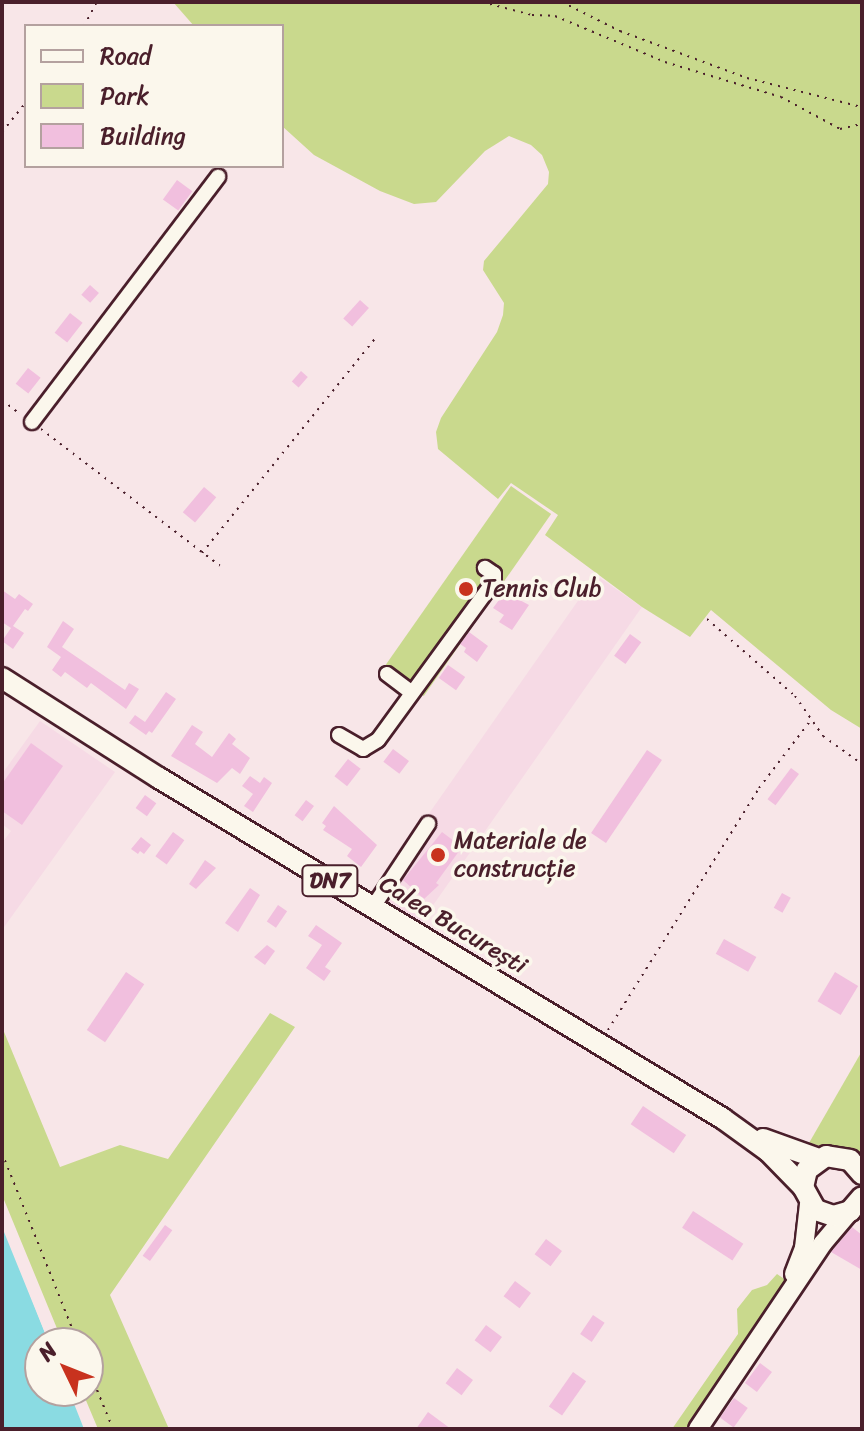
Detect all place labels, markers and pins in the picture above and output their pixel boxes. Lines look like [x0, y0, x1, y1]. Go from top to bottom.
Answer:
place label: Tennis Club [482, 575, 602, 603]
marker: Tennis Club [457, 580, 475, 598]
place label: Materiale de construcție [454, 827, 587, 883]
marker: Materiale de construcție [429, 846, 447, 864]

